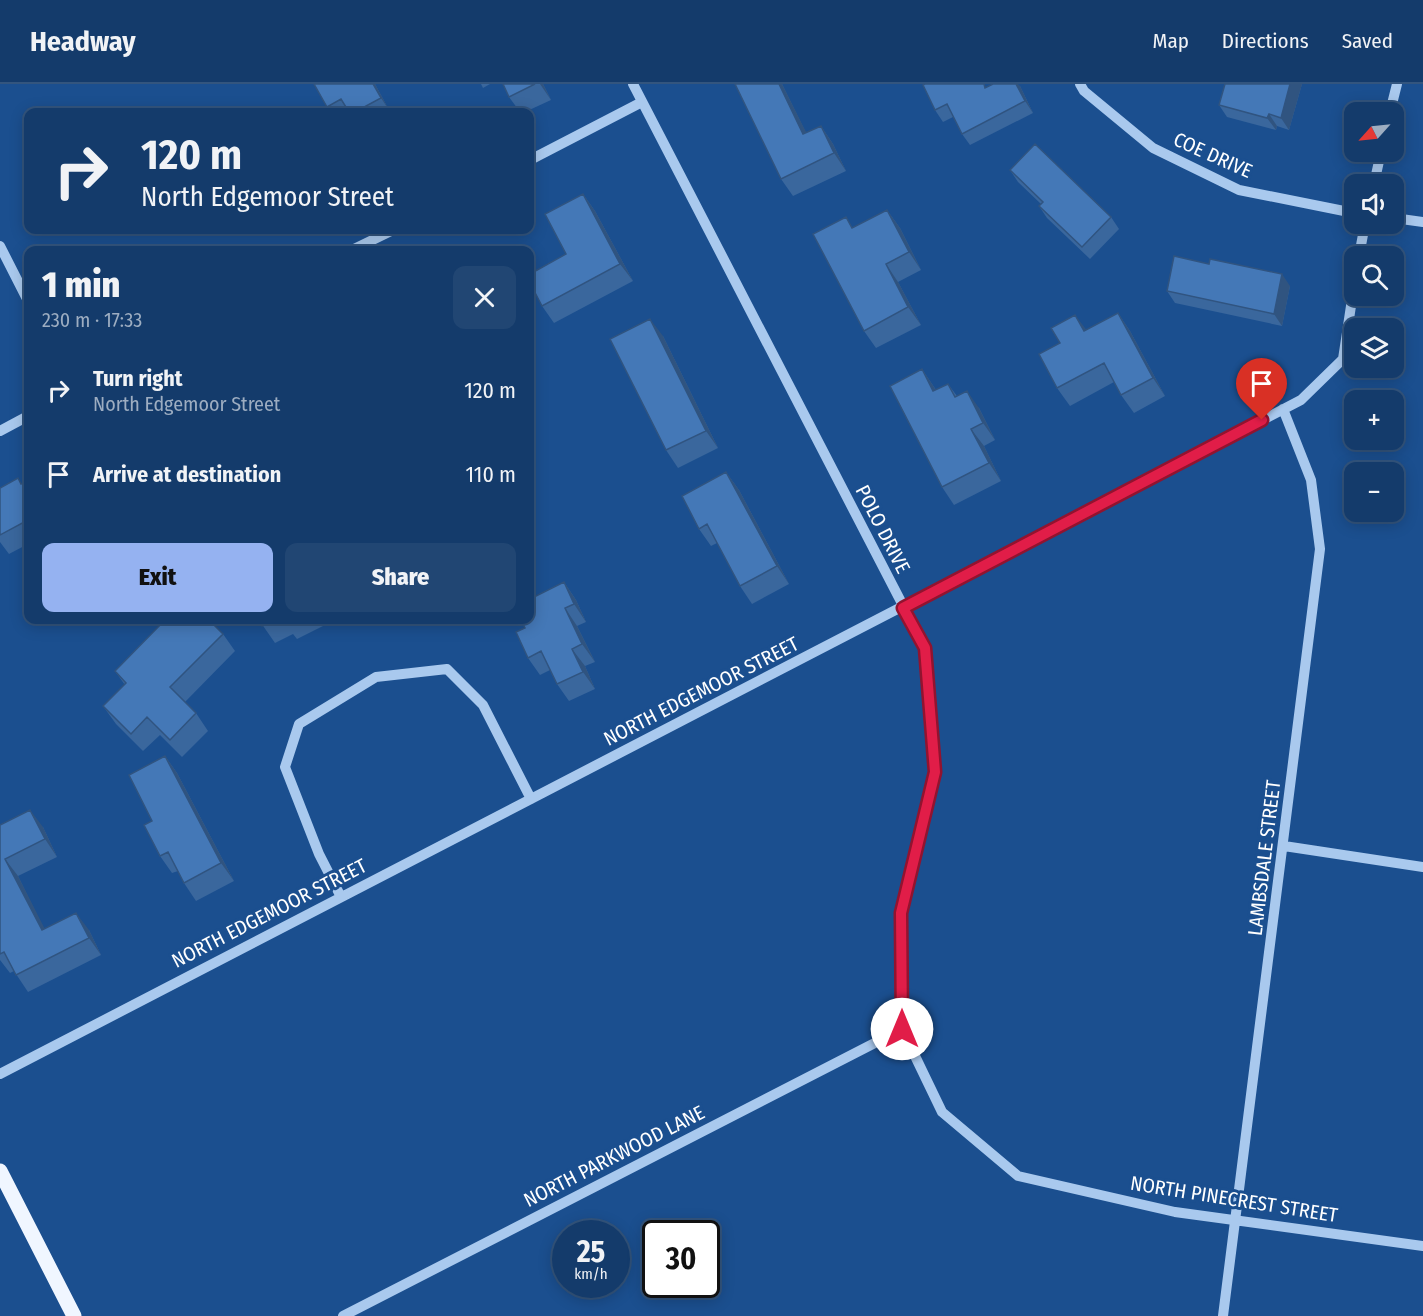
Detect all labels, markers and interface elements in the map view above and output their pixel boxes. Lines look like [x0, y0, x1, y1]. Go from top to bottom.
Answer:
text: Headway [30, 25, 136, 58]
text: Map [1152, 28, 1189, 54]
text: Directions [1222, 28, 1309, 54]
text: Saved [1342, 28, 1393, 54]
north arrow [1344, 102, 1404, 162]
map controls [1344, 102, 1404, 522]
street label: COE DRIVE [1170, 127, 1256, 183]
text: 120 m [141, 130, 242, 180]
icon: right [42, 132, 120, 210]
button: sound [1344, 174, 1404, 234]
text: North Edgemoor Street [141, 181, 394, 213]
button: search [1344, 246, 1404, 306]
text: 1 min [42, 263, 120, 307]
button: close [453, 266, 516, 329]
text: 230 m · 17:33 [42, 308, 142, 332]
button: layers [1344, 318, 1404, 378]
pin [1236, 358, 1287, 420]
text: Turn right [93, 365, 182, 392]
icon: arrive [1245, 367, 1278, 400]
icon: right [42, 374, 75, 407]
text: 120 m [464, 377, 516, 404]
button: + [1344, 390, 1404, 450]
text: North Edgemoor Street [93, 392, 280, 416]
icon: arrive [42, 458, 75, 491]
text: Arrive at destination [93, 461, 281, 488]
text: 110 m [466, 461, 516, 488]
button: − [1344, 462, 1404, 522]
street label: POLO DRIVE [851, 481, 915, 577]
button: Exit [42, 543, 273, 612]
button: Share [285, 543, 516, 612]
street label: NORTH EDGEMOOR STREET [600, 631, 803, 751]
street label: LAMBSDALE STREET [1243, 778, 1286, 937]
street label: NORTH EDGEMOOR STREET [168, 853, 371, 973]
position arrow [870, 997, 934, 1061]
street label: NORTH PARKWOOD LANE [520, 1100, 708, 1212]
street label: NORTH PINECREST STREET [1129, 1171, 1340, 1227]
speed limit sign: 30 [642, 1220, 720, 1298]
text: 25 [577, 1234, 605, 1270]
text: km/h [574, 1265, 608, 1283]

